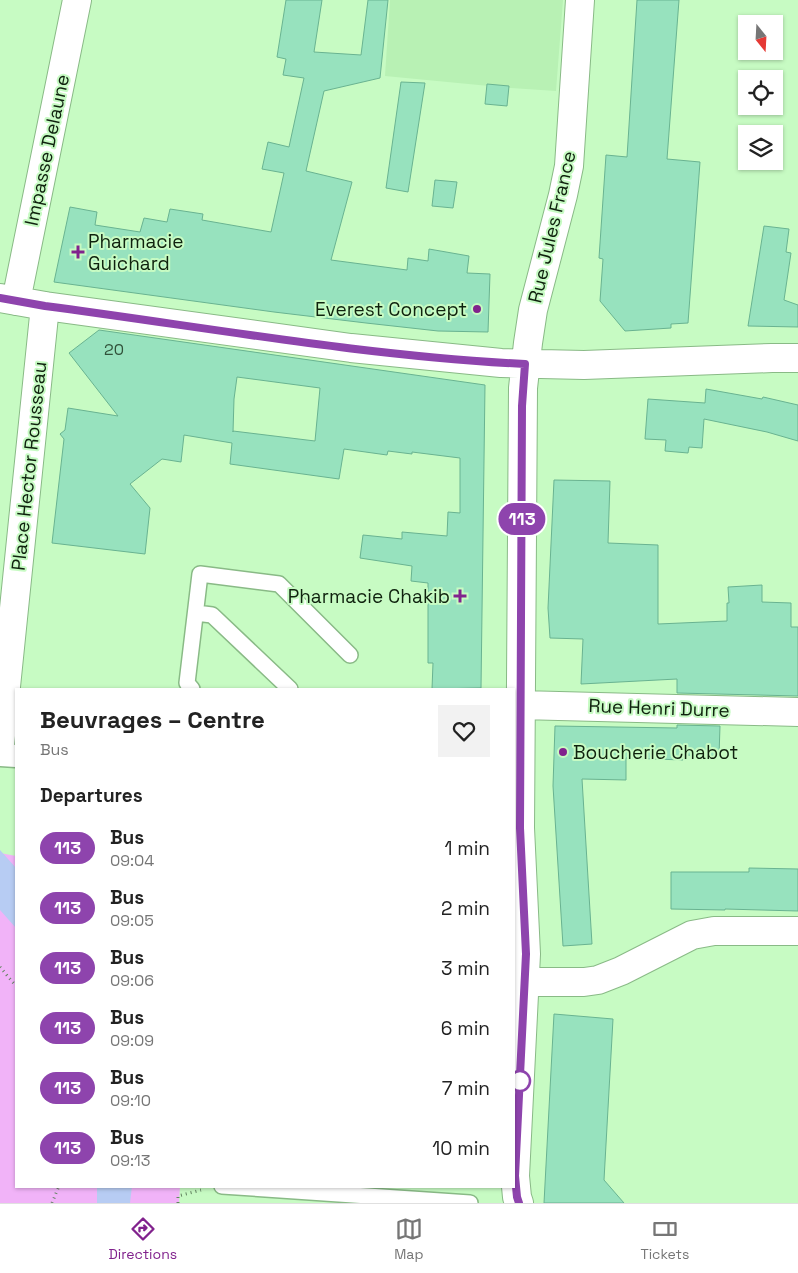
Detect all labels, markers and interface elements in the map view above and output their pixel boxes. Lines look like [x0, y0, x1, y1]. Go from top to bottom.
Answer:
north arrow [738, 15, 782, 60]
map controls [738, 15, 783, 170]
button: locate [738, 70, 783, 115]
street label: Impasse Delaune [19, 72, 75, 228]
button: layers [738, 125, 783, 170]
street label: Rue Jules France [522, 149, 582, 305]
place label: Pharmacie Guichard [88, 229, 183, 276]
marker: Pharmacie Guichard [72, 246, 84, 258]
place label: Everest Concept [315, 297, 467, 322]
marker: Everest Concept [471, 303, 483, 315]
house number: 20 [104, 339, 124, 360]
street label: Place Hector Rousseau [6, 360, 52, 572]
line badge: 113 [493, 503, 551, 535]
text: 113 [508, 507, 536, 530]
place label: Pharmacie Chakib [288, 584, 450, 609]
marker: Pharmacie Chakib [454, 590, 466, 602]
street label: Rue Henri Durre [588, 693, 730, 723]
text: Beuvrages – Centre [40, 704, 265, 735]
button: heart [438, 705, 490, 757]
text: Bus [40, 739, 69, 760]
place label: Boucherie Chabot [573, 740, 738, 765]
marker: Boucherie Chabot [557, 746, 569, 758]
text: Departures [40, 783, 143, 808]
text: Bus [110, 825, 144, 850]
text: 113 [54, 836, 81, 859]
text: 1 min [445, 836, 490, 861]
text: 09:04 [110, 850, 154, 871]
text: Bus [110, 885, 144, 910]
text: 113 [54, 896, 81, 919]
text: 2 min [441, 896, 490, 921]
text: 09:05 [110, 910, 154, 931]
text: Bus [110, 945, 144, 970]
text: 113 [54, 956, 81, 979]
text: 3 min [441, 956, 490, 981]
text: 09:06 [110, 970, 154, 991]
text: Bus [110, 1005, 144, 1030]
text: 113 [54, 1016, 81, 1039]
text: 6 min [441, 1016, 490, 1041]
text: 09:09 [110, 1030, 154, 1051]
text: Bus [110, 1065, 144, 1090]
unlabelled marker [509, 1070, 531, 1092]
text: 113 [54, 1076, 81, 1099]
text: 7 min [442, 1076, 490, 1101]
text: 09:10 [110, 1090, 151, 1111]
text: Bus [110, 1125, 144, 1150]
text: 113 [54, 1136, 81, 1159]
text: 10 min [432, 1136, 490, 1161]
text: 09:13 [110, 1150, 150, 1171]
tab: Directions [109, 1215, 177, 1263]
tab: Map [394, 1215, 423, 1263]
tab: Tickets [641, 1215, 689, 1263]

